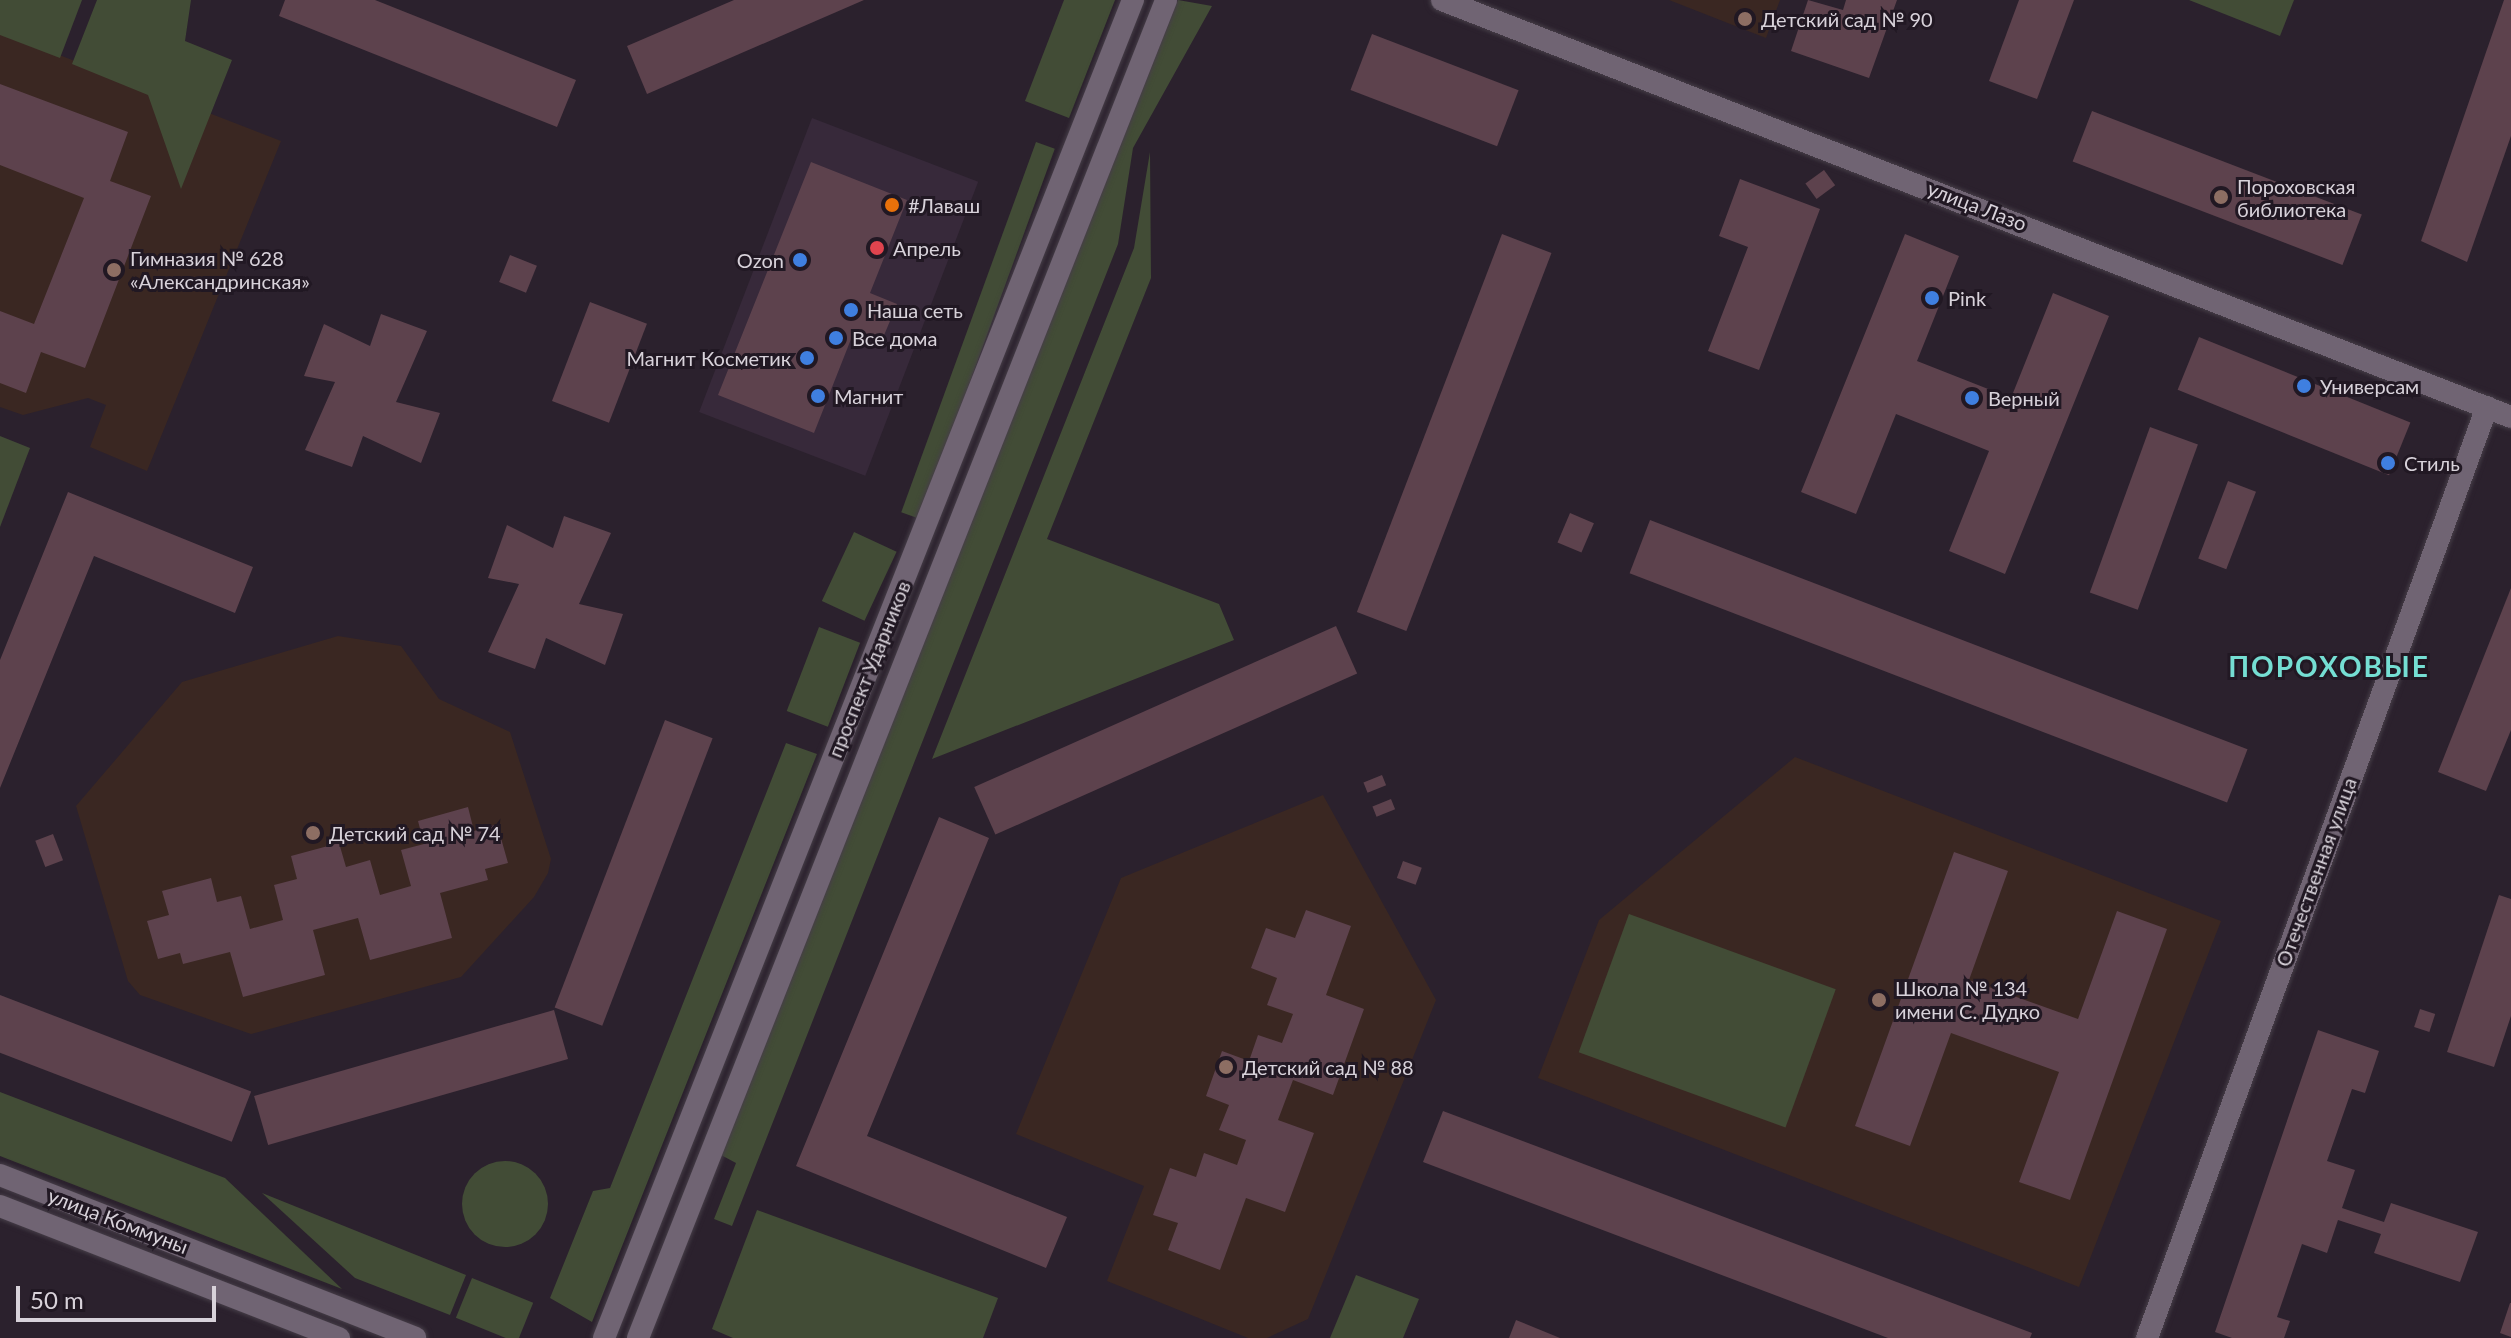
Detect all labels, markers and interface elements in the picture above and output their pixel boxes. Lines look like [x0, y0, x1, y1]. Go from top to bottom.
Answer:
place label: Детский сад № 90 [1761, 7, 1933, 31]
marker: Детский сад № 90 [1736, 10, 1754, 28]
place label: Пороховская библиотека [2237, 174, 2355, 221]
street label: улица Лазо [1924, 176, 2030, 236]
marker: Пороховская библиотека [2212, 188, 2230, 206]
place label: #Лаваш [908, 193, 980, 217]
marker: #Лаваш [883, 196, 901, 214]
place label: Апрель [893, 236, 961, 260]
marker: Апрель [868, 239, 886, 257]
place label: Гимназия № 628 «Александринская» [130, 246, 310, 293]
place label: Ozon [737, 248, 784, 272]
marker: Ozon [791, 251, 809, 269]
marker: Гимназия № 628 «Александринская» [105, 261, 123, 279]
place label: Pink [1948, 286, 1986, 310]
marker: Pink [1923, 289, 1941, 307]
place label: Наша сеть [867, 298, 963, 322]
marker: Наша сеть [842, 301, 860, 319]
place label: Все дома [852, 326, 937, 350]
marker: Все дома [827, 329, 845, 347]
place label: Магнит Косметик [627, 346, 791, 370]
marker: Магнит Косметик [798, 349, 816, 367]
place label: Универсам [2320, 374, 2419, 398]
marker: Универсам [2295, 377, 2313, 395]
place label: Магнит [834, 384, 903, 408]
place label: Верный [1988, 386, 2060, 410]
marker: Магнит [809, 387, 827, 405]
marker: Верный [1963, 389, 1981, 407]
place label: Стиль [2404, 451, 2460, 475]
marker: Стиль [2379, 454, 2397, 472]
street label: проспект Ударников [823, 577, 915, 761]
district label: ПОРОХОВЫЕ [2228, 649, 2430, 683]
street label: Отечественная улица [2271, 774, 2361, 970]
place label: Детский сад № 74 [329, 821, 501, 845]
marker: Детский сад № 74 [304, 824, 322, 842]
place label: Школа № 134 имени С. Дудко [1895, 976, 2040, 1023]
marker: Школа № 134 имени С. Дудко [1870, 991, 1888, 1009]
place label: Детский сад № 88 [1242, 1055, 1414, 1079]
marker: Детский сад № 88 [1217, 1058, 1235, 1076]
street label: улица Коммуны [45, 1183, 191, 1259]
scale bar [20, 1270, 220, 1320]
text: 50 m [30, 1285, 84, 1314]

